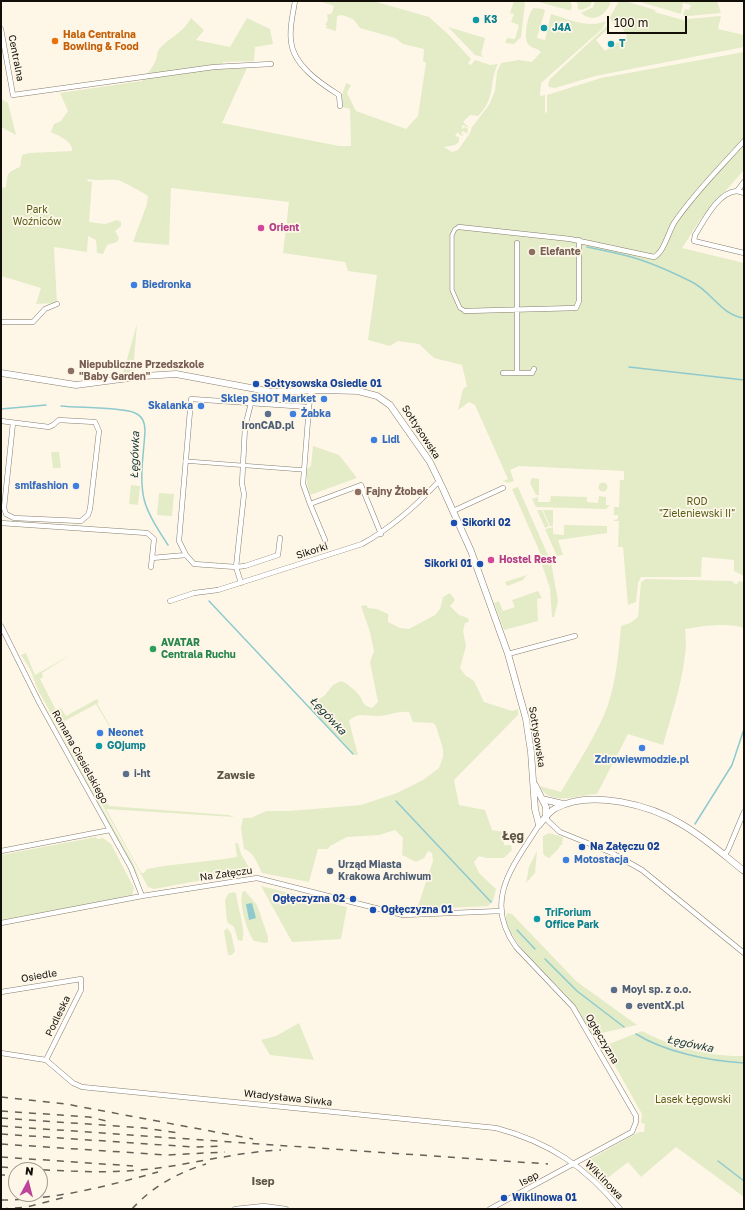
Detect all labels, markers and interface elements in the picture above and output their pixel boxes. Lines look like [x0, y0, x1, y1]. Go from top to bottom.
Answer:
scale bar [609, 8, 689, 34]
place label: K3 [484, 14, 497, 26]
marker: K3 [471, 15, 481, 25]
text: 100 m [614, 15, 648, 30]
place label: J4A [552, 22, 571, 34]
marker: J4A [539, 23, 549, 33]
place label: Hala Centralna Bowling & Food [63, 29, 139, 52]
street label: Centralna [6, 34, 26, 82]
marker: Hala Centralna Bowling & Food [50, 36, 60, 46]
place label: T [619, 38, 625, 50]
marker: T [606, 39, 616, 49]
park label: Park Woźniców [13, 204, 61, 228]
place label: Orient [269, 222, 299, 234]
marker: Orient [256, 223, 266, 233]
place label: Elefante [540, 246, 581, 258]
marker: Elefante [527, 247, 537, 257]
place label: Biedronka [142, 279, 191, 291]
marker: Biedronka [129, 280, 139, 290]
place label: Niepubliczne Przedszkole "Baby Garden" [79, 359, 204, 382]
marker: Niepubliczne Przedszkole "Baby Garden" [66, 366, 76, 376]
place label: Sołtysowska Osiedle 01 [264, 378, 382, 390]
marker: Sołtysowska Osiedle 01 [251, 379, 261, 389]
place label: Sklep SHOT Market [221, 393, 316, 405]
marker: Sklep SHOT Market [319, 394, 329, 404]
place label: Skalanka [148, 400, 193, 412]
marker: Skalanka [196, 401, 206, 411]
street label: Sołtysowska [399, 403, 443, 461]
place label: Żabka [301, 408, 331, 420]
marker: IronCAD.pl [263, 409, 273, 419]
marker: Żabka [288, 409, 298, 419]
place label: IronCAD.pl [242, 420, 294, 432]
water label: Łęgówka [128, 431, 142, 479]
place label: Lidl [382, 434, 400, 446]
marker: Lidl [369, 435, 379, 445]
place label: smlfashion [15, 480, 68, 492]
marker: smlfashion [71, 481, 81, 491]
place label: Fajny Żłobek [366, 486, 428, 498]
marker: Fajny Żłobek [353, 487, 363, 497]
park label: ROD "Zieleniewski II" [659, 496, 735, 520]
place label: Sikorki 02 [462, 517, 511, 529]
marker: Sikorki 02 [449, 518, 459, 528]
street label: Sikorki [295, 540, 329, 562]
place label: Hostel Rest [499, 554, 556, 566]
marker: Hostel Rest [486, 555, 496, 565]
place label: Sikorki 01 [424, 558, 472, 570]
marker: Sikorki 01 [475, 559, 485, 569]
place label: AVATAR Centrala Ruchu [161, 637, 236, 660]
marker: AVATAR Centrala Ruchu [148, 644, 158, 654]
water label: Łęgówka [307, 694, 349, 738]
street label: Sołtysowska [526, 706, 548, 768]
street label: Romana Ciesielskiego [49, 708, 111, 806]
place label: Neonet [108, 727, 143, 739]
marker: Neonet [95, 728, 105, 738]
place label: GOjump [107, 740, 146, 752]
marker: GOjump [94, 741, 104, 751]
marker: Zdrowiewmodzie.pl [637, 743, 647, 753]
place label: Zdrowiewmodzie.pl [595, 754, 689, 766]
place label: i-ht [134, 768, 151, 780]
marker: i-ht [121, 769, 131, 779]
district label: Zawsie [217, 769, 255, 783]
district label: Łęg [502, 829, 524, 843]
place label: Na Załęczu 02 [590, 841, 660, 853]
marker: Na Załęczu 02 [577, 842, 587, 852]
place label: Motostacja [574, 854, 628, 866]
marker: Motostacja [561, 855, 571, 865]
place label: Urząd Miasta Krakowa Archiwum [338, 859, 431, 882]
street label: Na Załęczu [199, 864, 253, 884]
marker: Urząd Miasta Krakowa Archiwum [325, 866, 335, 876]
place label: Ogłęczyzna 02 [273, 893, 345, 905]
marker: Ogłęczyzna 02 [348, 894, 358, 904]
place label: Ogłęczyzna 01 [381, 904, 453, 916]
marker: Ogłęczyzna 01 [368, 905, 378, 915]
place label: TriForium Office Park [545, 907, 599, 930]
marker: TriForium Office Park [532, 914, 542, 924]
street label: Osiedle [20, 967, 58, 985]
place label: Moyl sp. z o.o. [622, 984, 691, 996]
marker: Moyl sp. z o.o. [609, 985, 619, 995]
street label: Podleska [43, 994, 73, 1038]
place label: eventX.pl [637, 1000, 684, 1012]
marker: eventX.pl [624, 1001, 634, 1011]
street label: Ogłęczyzna [583, 1012, 621, 1066]
water label: Łęgówka [666, 1033, 714, 1055]
street label: Władysława Siwka [243, 1087, 333, 1109]
park label: Lasek Łęgowski [655, 1094, 731, 1106]
street label: Wiklinowa [583, 1158, 625, 1202]
north arrow [8, 1162, 48, 1202]
text: N [24, 1164, 34, 1178]
street label: Isep [517, 1169, 541, 1189]
district label: Isep [251, 1175, 275, 1189]
place label: Wiklinowa 01 [512, 1192, 577, 1204]
marker: Wiklinowa 01 [499, 1193, 509, 1203]

